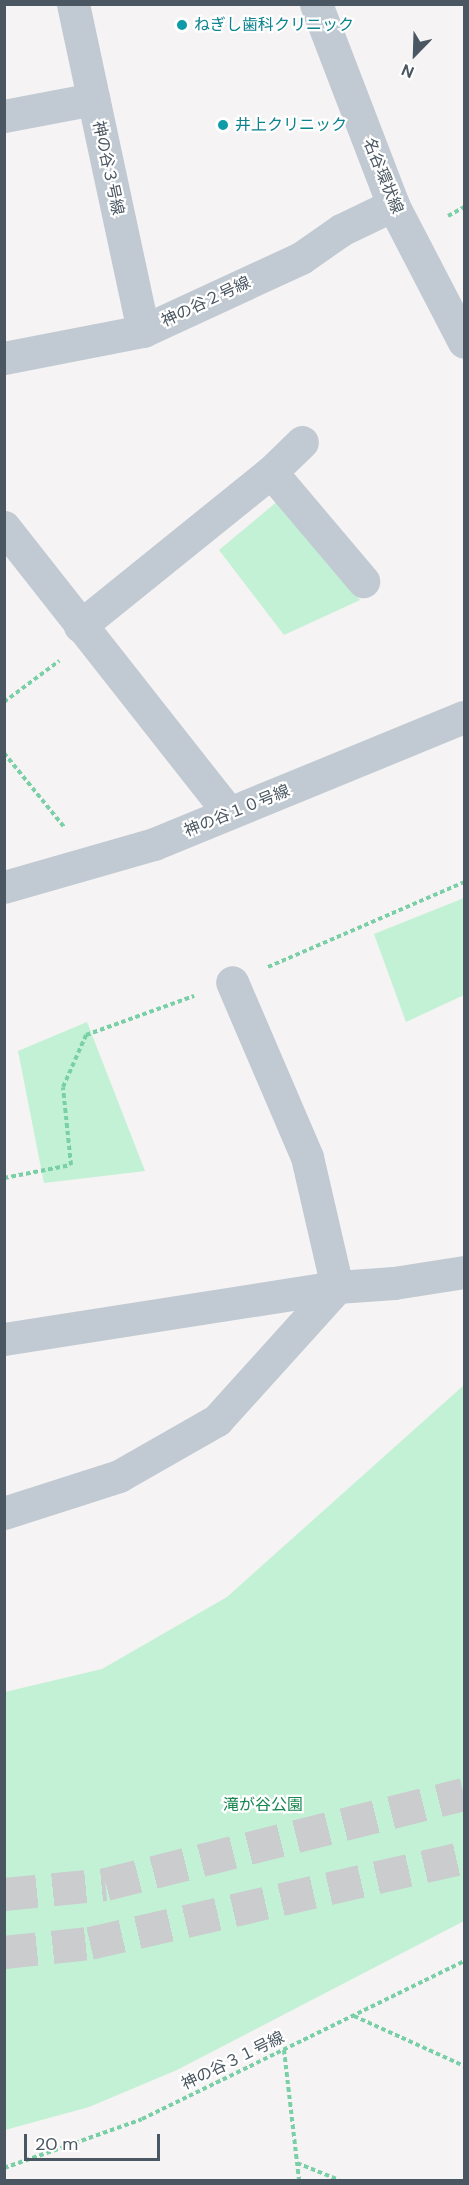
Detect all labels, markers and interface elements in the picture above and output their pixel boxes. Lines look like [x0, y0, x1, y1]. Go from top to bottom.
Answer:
place label: ねぎし歯科クリニック [194, 15, 354, 35]
marker: ねぎし歯科クリニック [175, 18, 189, 32]
north arrow [385, 24, 445, 84]
text: N [398, 59, 417, 83]
place label: 井上クリニック [235, 115, 347, 135]
marker: 井上クリニック [216, 118, 230, 132]
street label: 神の谷３号線 [89, 119, 127, 217]
street label: 名谷環状線 [359, 135, 407, 217]
street label: 神の谷２号線 [158, 273, 254, 331]
street label: 神の谷１０号線 [181, 781, 293, 841]
park label: 滝が谷公園 [223, 1795, 303, 1815]
street label: 神の谷３１号線 [178, 2028, 288, 2094]
scale bar [27, 2122, 164, 2160]
text: 20 m [35, 2132, 78, 2156]

